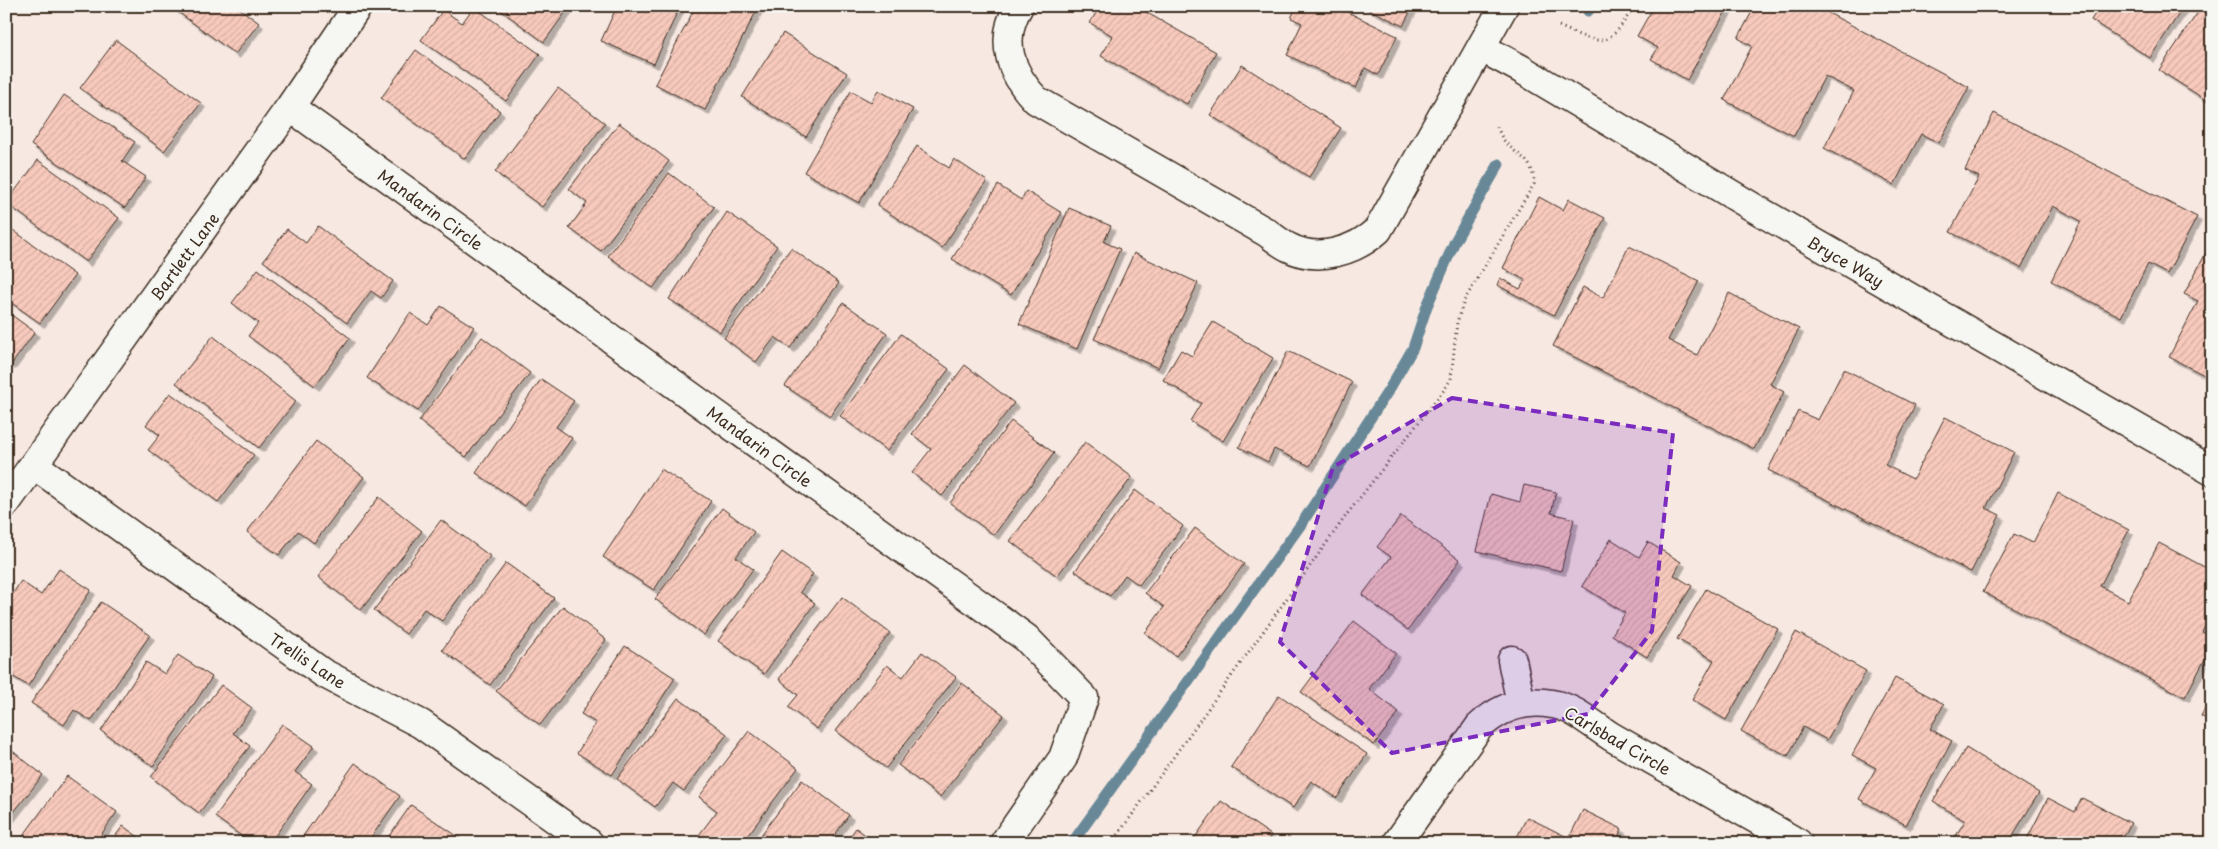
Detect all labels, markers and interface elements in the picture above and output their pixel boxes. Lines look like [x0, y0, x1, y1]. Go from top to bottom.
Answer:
street label: Mandarin Circle [373, 163, 489, 255]
street label: Bartlett Lane [144, 207, 224, 305]
street label: Bryce Way [1803, 229, 1889, 293]
street label: Mandarin Circle [702, 400, 818, 492]
street label: Trellis Lane [265, 626, 351, 694]
street label: Carlsbad Circle [1560, 700, 1676, 780]

